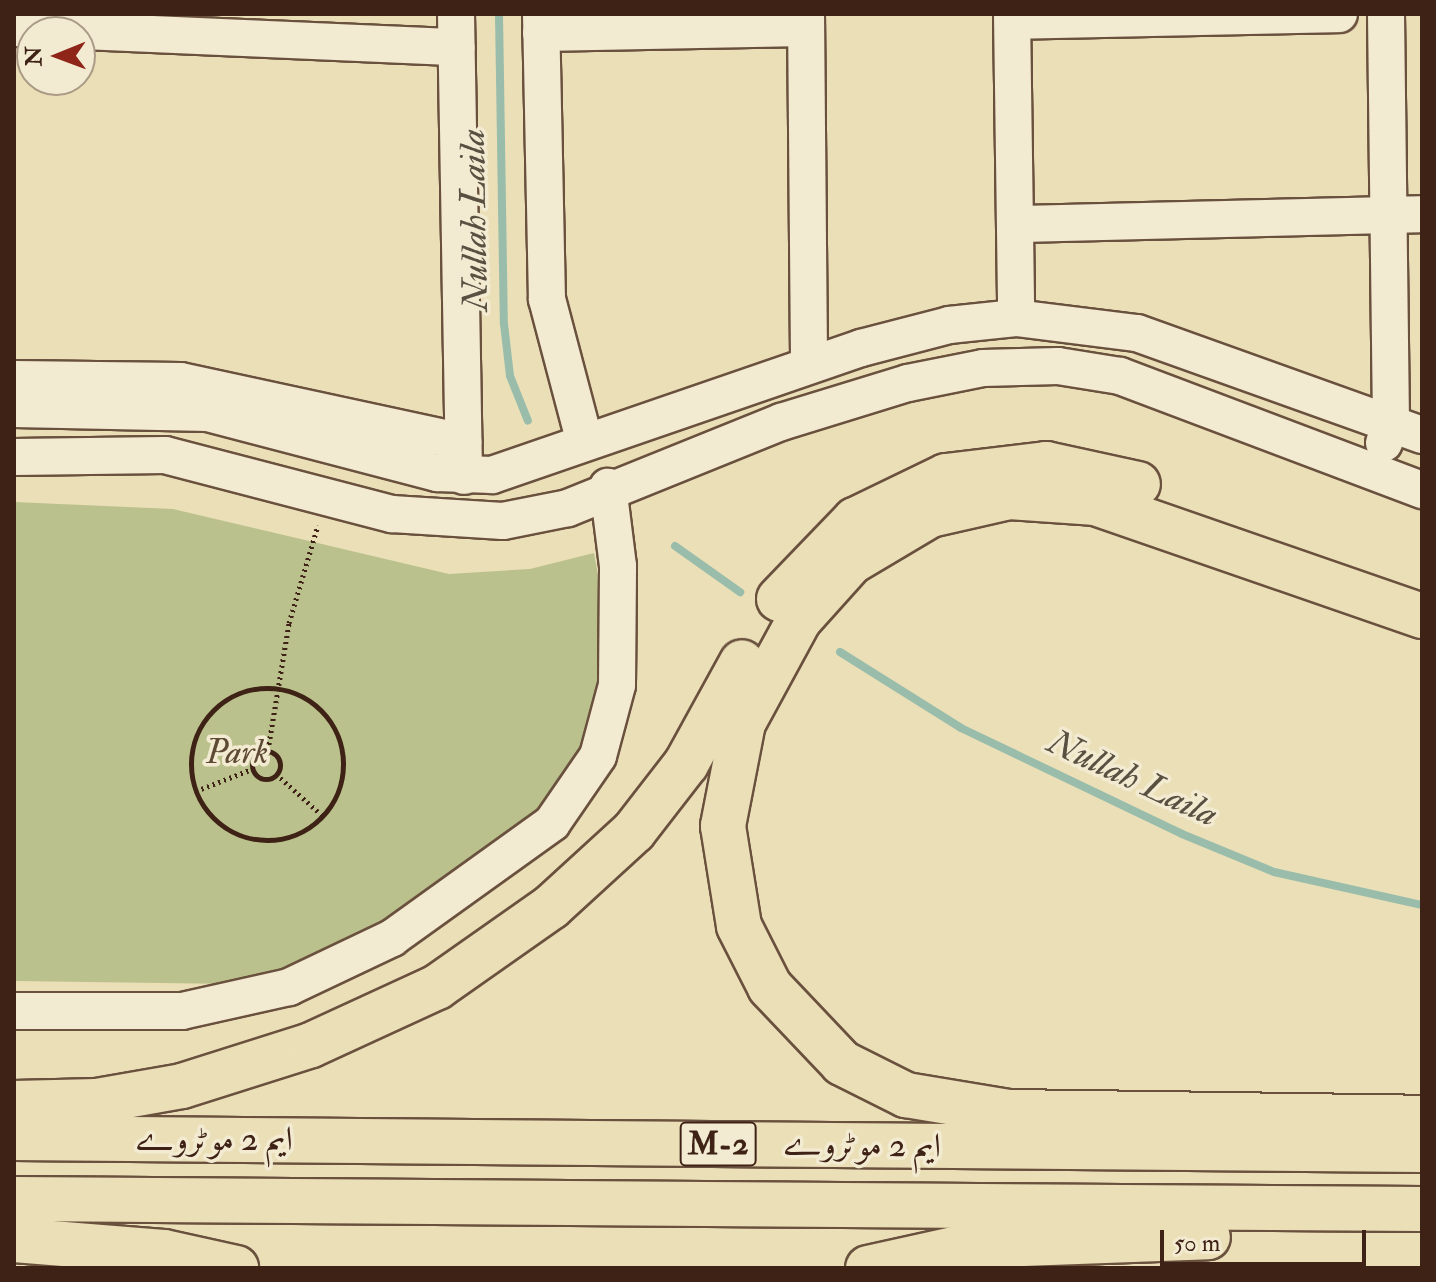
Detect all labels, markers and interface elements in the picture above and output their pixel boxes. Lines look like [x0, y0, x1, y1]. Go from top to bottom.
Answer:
north arrow [16, 16, 96, 96]
text: N [20, 46, 48, 66]
water label: Nullah Laila [451, 128, 497, 312]
water label: Nullah Laila [1041, 720, 1225, 836]
park label: Park [206, 733, 268, 773]
road number: M-2 [678, 1116, 758, 1172]
street label: ایم 2 موٹروے [135, 1120, 293, 1160]
street label: ایم 2 موٹروے [783, 1123, 941, 1167]
scale bar [1164, 1214, 1370, 1264]
text: 50 m [1174, 1228, 1220, 1259]

